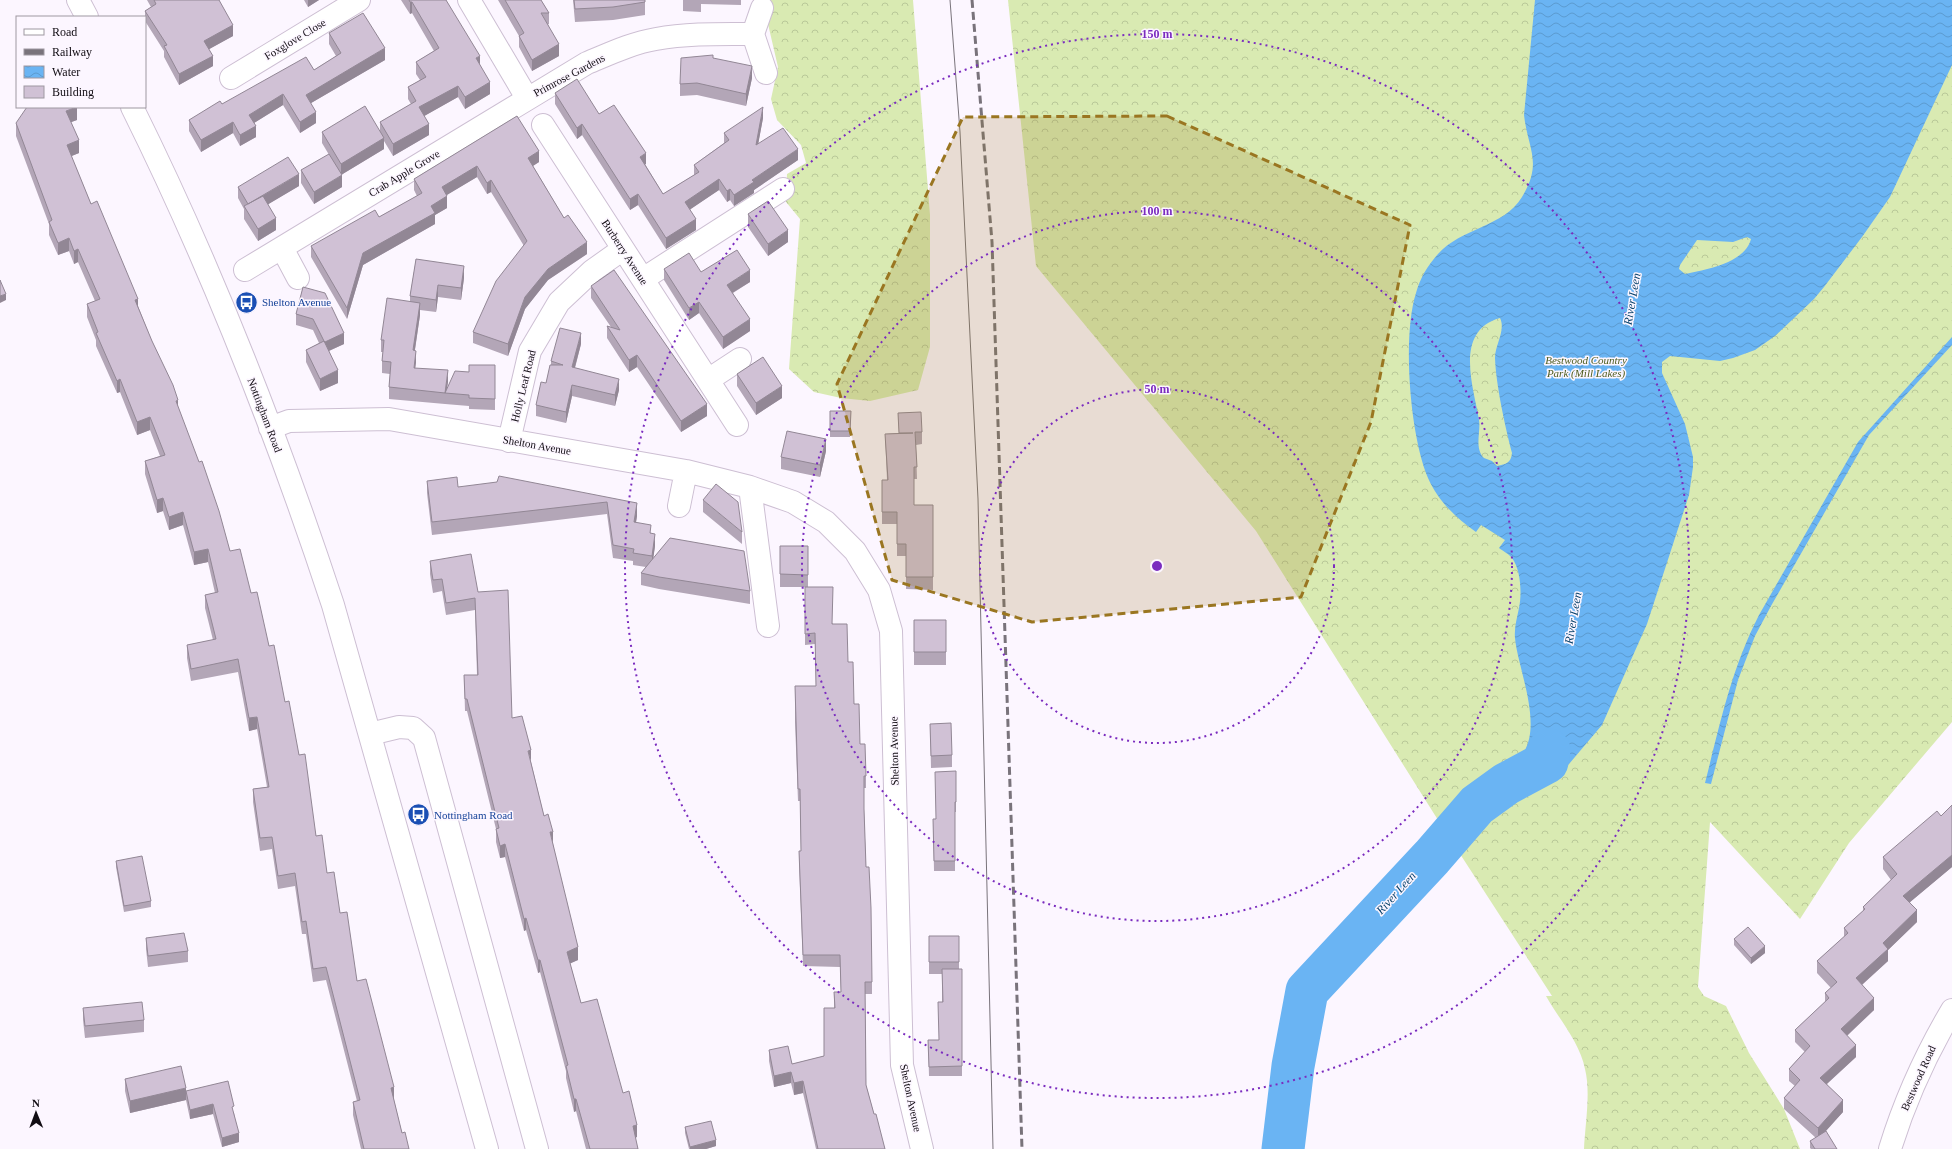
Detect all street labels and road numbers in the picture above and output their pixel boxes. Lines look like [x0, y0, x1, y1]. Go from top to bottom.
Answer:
street label: Foxglove Close [262, 16, 328, 62]
street label: Primrose Gardens [531, 51, 607, 99]
street label: Crab Apple Grove [366, 147, 442, 199]
street label: Burberry Avenue [599, 217, 651, 287]
street label: Holly Leaf Road [508, 348, 538, 423]
street label: Nottingham Road [245, 376, 285, 454]
street label: Shelton Avenue [502, 433, 572, 457]
street label: Shelton Avenue [887, 716, 901, 786]
street label: Bestwood Road [1898, 1043, 1938, 1112]
street label: Shelton Avenue [898, 1063, 924, 1133]

